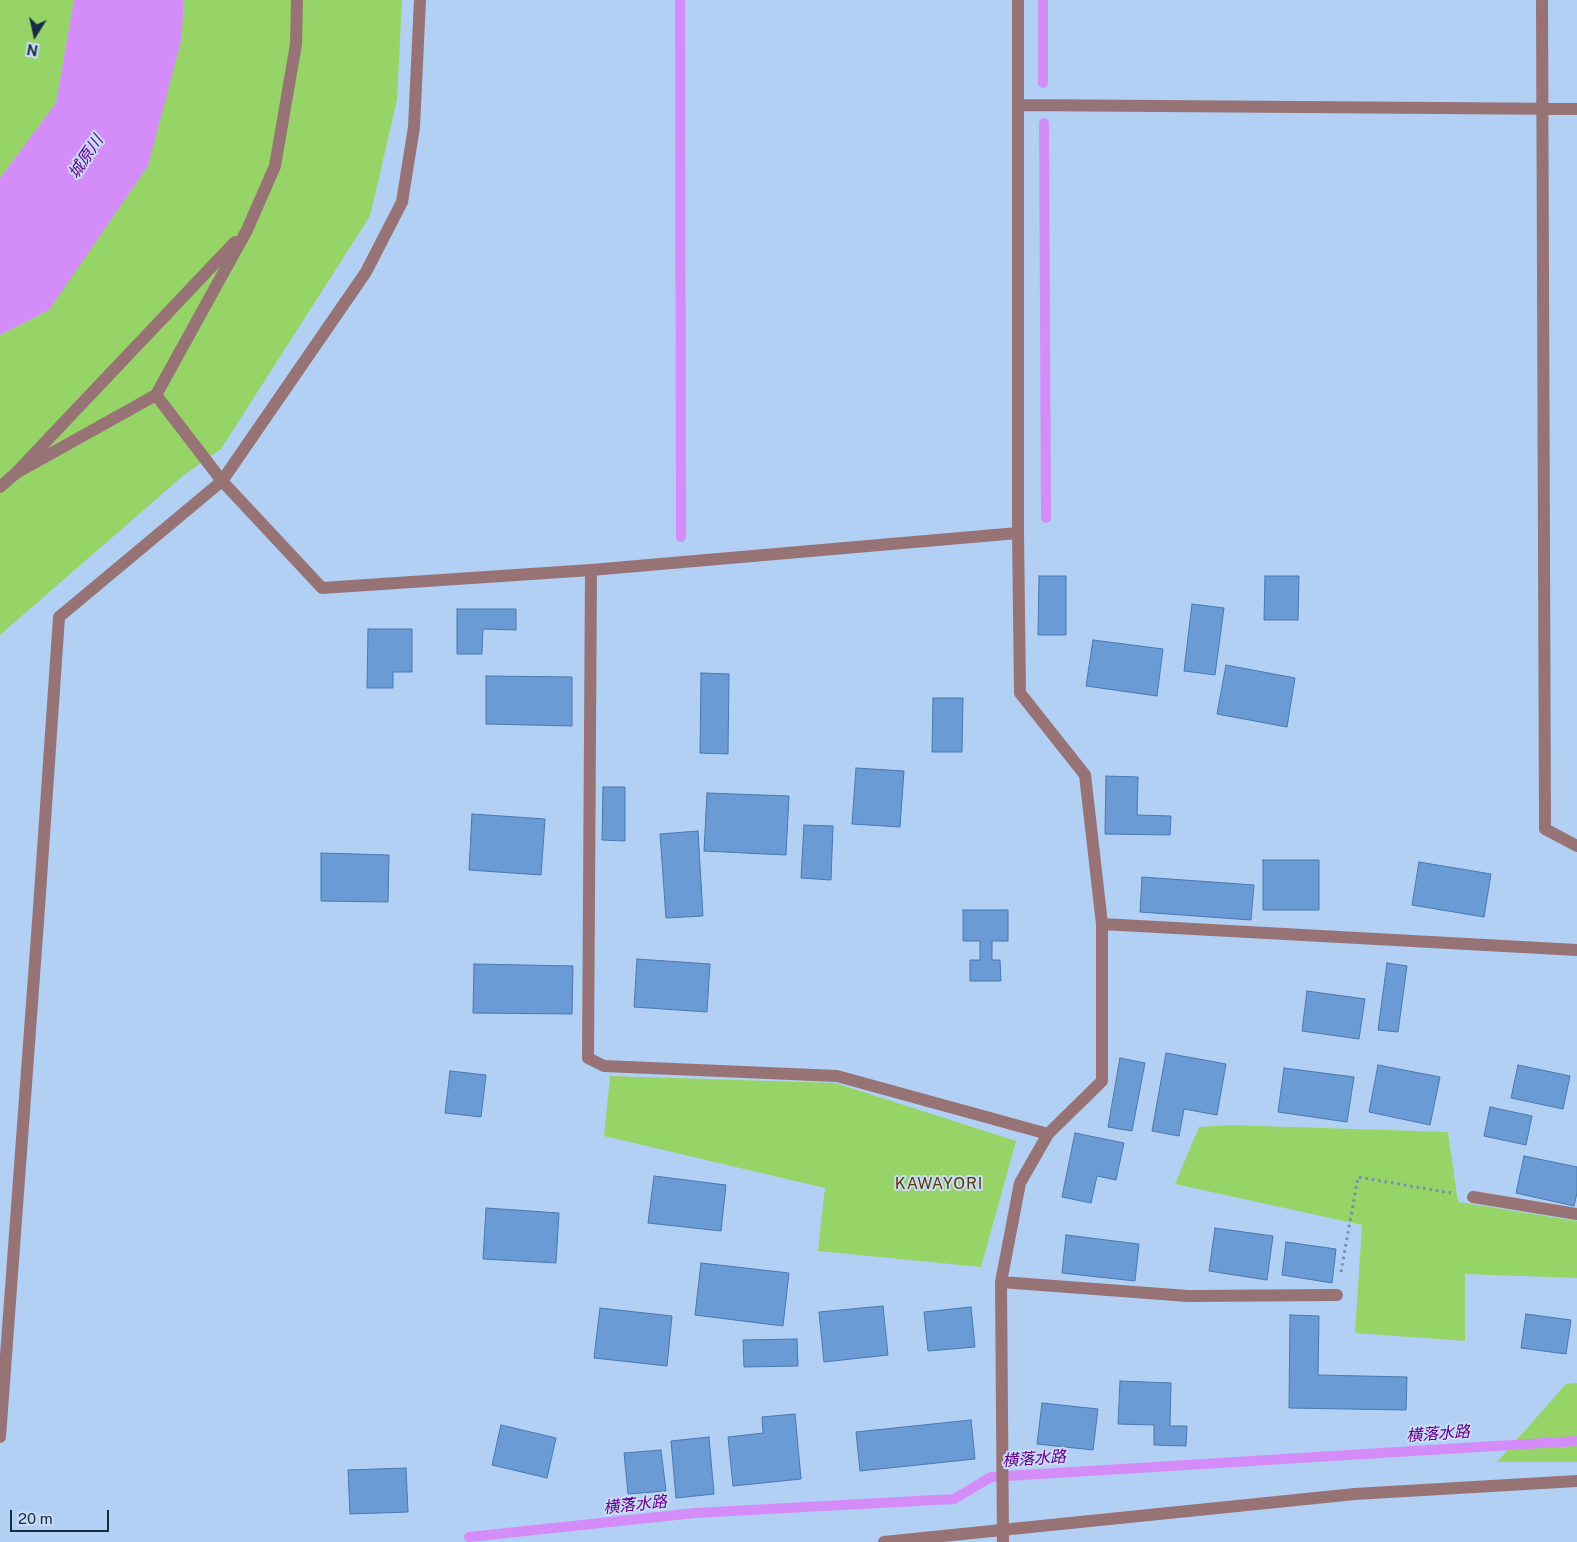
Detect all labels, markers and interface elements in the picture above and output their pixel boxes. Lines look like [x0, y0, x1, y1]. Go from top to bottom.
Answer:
north arrow [10, 10, 60, 60]
text: N [26, 41, 39, 59]
water label: 城原川 [65, 132, 107, 182]
district label: KAWAYORI [894, 1174, 984, 1194]
water label: 横落水路 [1405, 1422, 1471, 1446]
water label: 横落水路 [1001, 1447, 1067, 1471]
water label: 横落水路 [602, 1492, 668, 1518]
scale bar [12, 1500, 111, 1532]
text: 20 m [18, 1510, 53, 1527]

